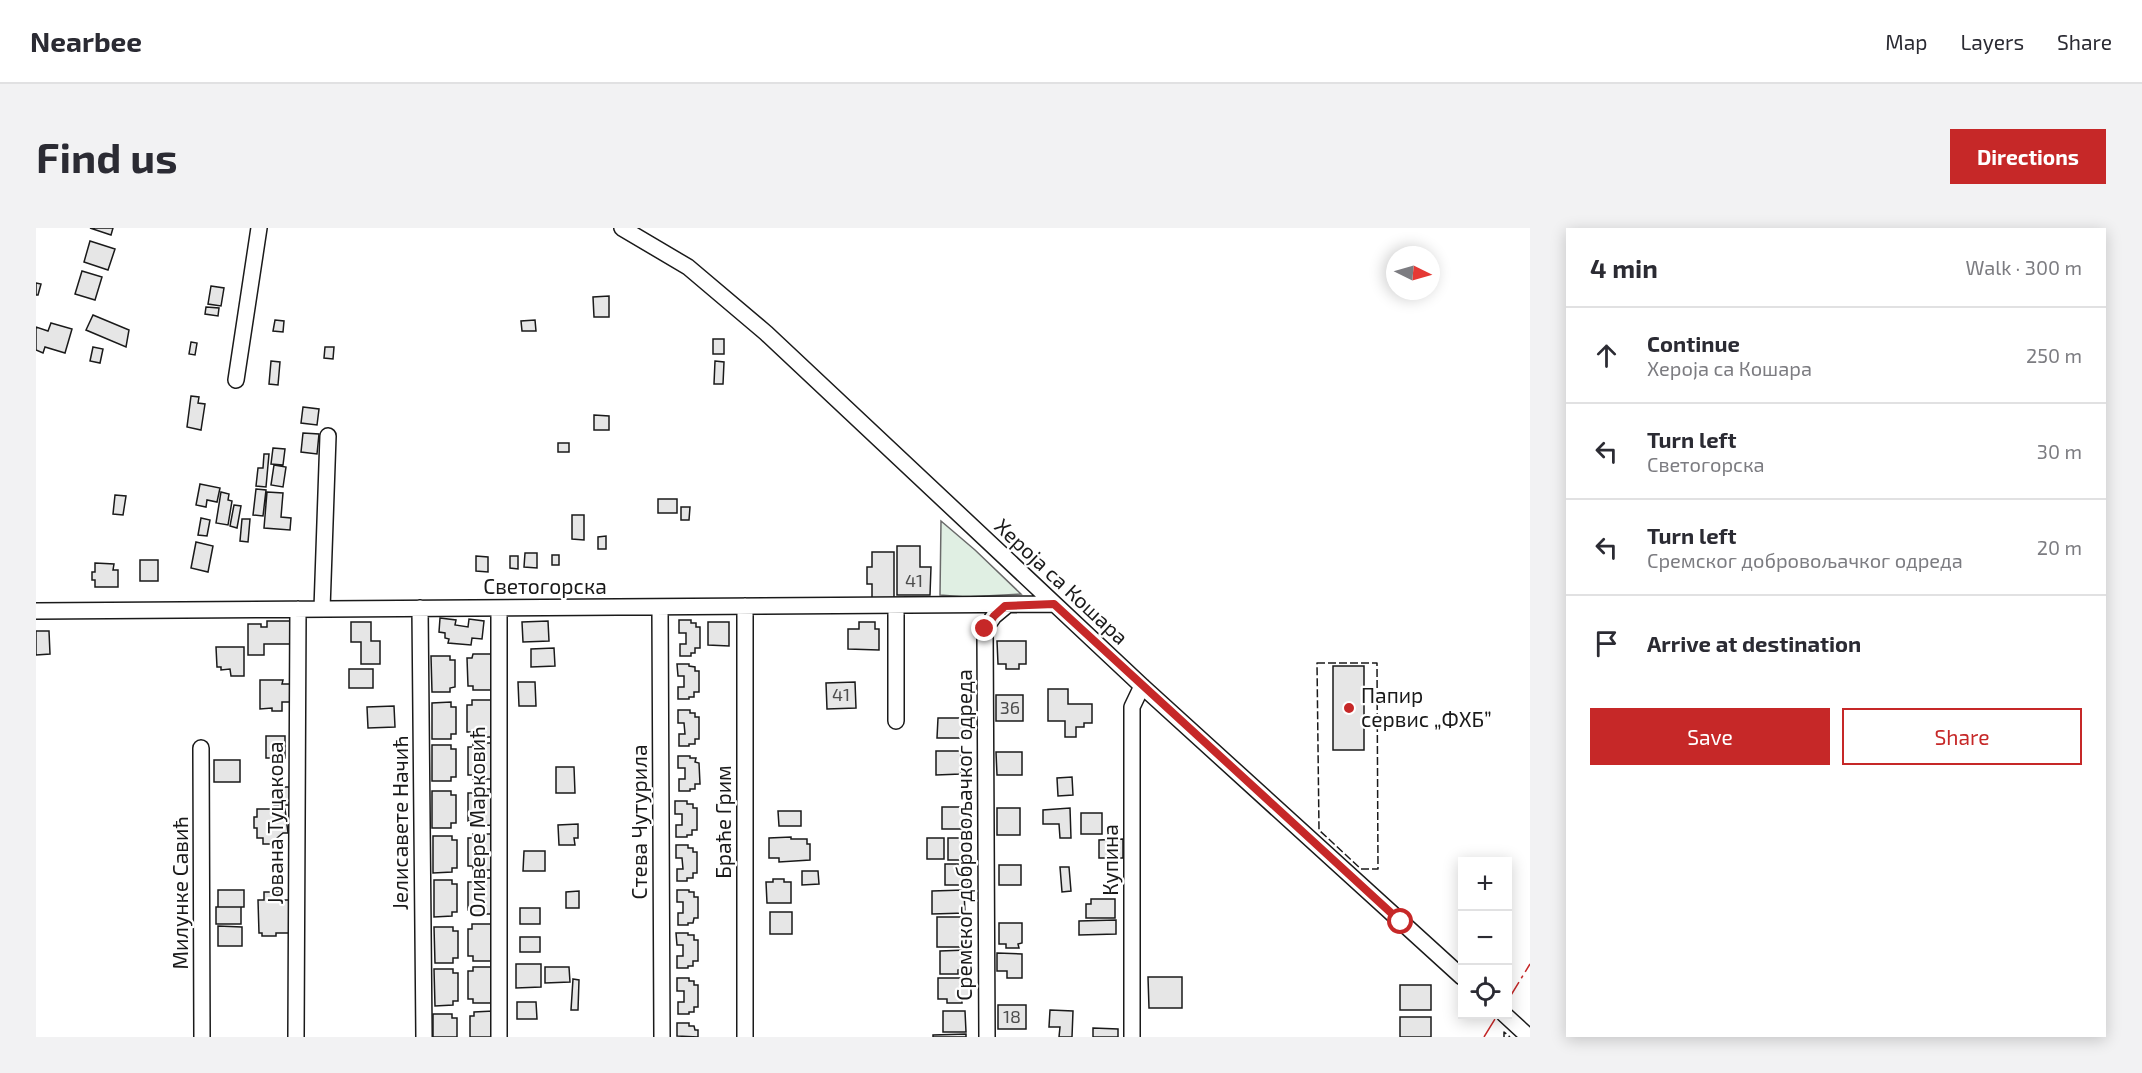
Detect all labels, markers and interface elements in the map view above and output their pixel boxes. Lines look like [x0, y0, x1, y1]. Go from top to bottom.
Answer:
text: Nearbee [30, 24, 142, 58]
text: Map [1885, 29, 1927, 54]
text: Layers [1960, 29, 2024, 54]
text: Share [2057, 29, 2112, 54]
button: Directions [1950, 129, 2106, 184]
text: Find us [36, 131, 178, 181]
north arrow [1386, 246, 1440, 300]
text: 4 min [1590, 252, 1658, 283]
text: Walk · 300 m [1966, 255, 2082, 279]
text: Continue [1647, 330, 1740, 356]
icon: ahead [1590, 339, 1623, 372]
text: 250 m [2026, 343, 2082, 367]
text: Хероја са Кошара [1647, 356, 1812, 380]
text: Turn left [1647, 426, 1736, 452]
icon: left [1590, 435, 1623, 468]
text: 30 m [2037, 439, 2082, 463]
text: Светогорска [1647, 452, 1765, 476]
street label: Хероја са Кошара [989, 513, 1134, 650]
text: Turn left [1647, 522, 1736, 548]
icon: left [1590, 531, 1623, 564]
text: 20 m [2037, 535, 2082, 559]
text: Сремског добровољачког одреда [1647, 548, 1963, 572]
house number: 41 [905, 569, 923, 591]
street label: Светогорска [483, 573, 607, 598]
route end [971, 615, 997, 641]
icon: arrive [1590, 627, 1623, 660]
text: Arrive at destination [1647, 630, 1861, 656]
street label: Сремског добровољачког одреда [951, 669, 976, 1001]
place label: Папир сервис „ФХБ” [1361, 682, 1492, 731]
house number: 41 [832, 683, 850, 705]
house number: 36 [1000, 696, 1020, 718]
marker: Папир сервис „ФХБ” [1342, 701, 1356, 715]
button: Save [1590, 708, 1830, 765]
button: Share [1842, 708, 2082, 765]
street label: Оливере Марковић [464, 727, 489, 917]
street label: Јелисавете Начић [387, 736, 412, 910]
street label: Јована Туцакова [262, 741, 288, 905]
street label: Стева Чутурила [626, 744, 652, 900]
street label: Браће Грим [710, 765, 735, 879]
street label: Милунке Савић [167, 817, 193, 969]
street label: Купина [1097, 824, 1123, 896]
map controls [1458, 857, 1512, 1019]
button: + [1458, 857, 1512, 911]
route start [1387, 908, 1413, 934]
button: − [1458, 911, 1512, 965]
button: locate [1458, 965, 1512, 1019]
house number: 18 [1003, 1005, 1021, 1027]

